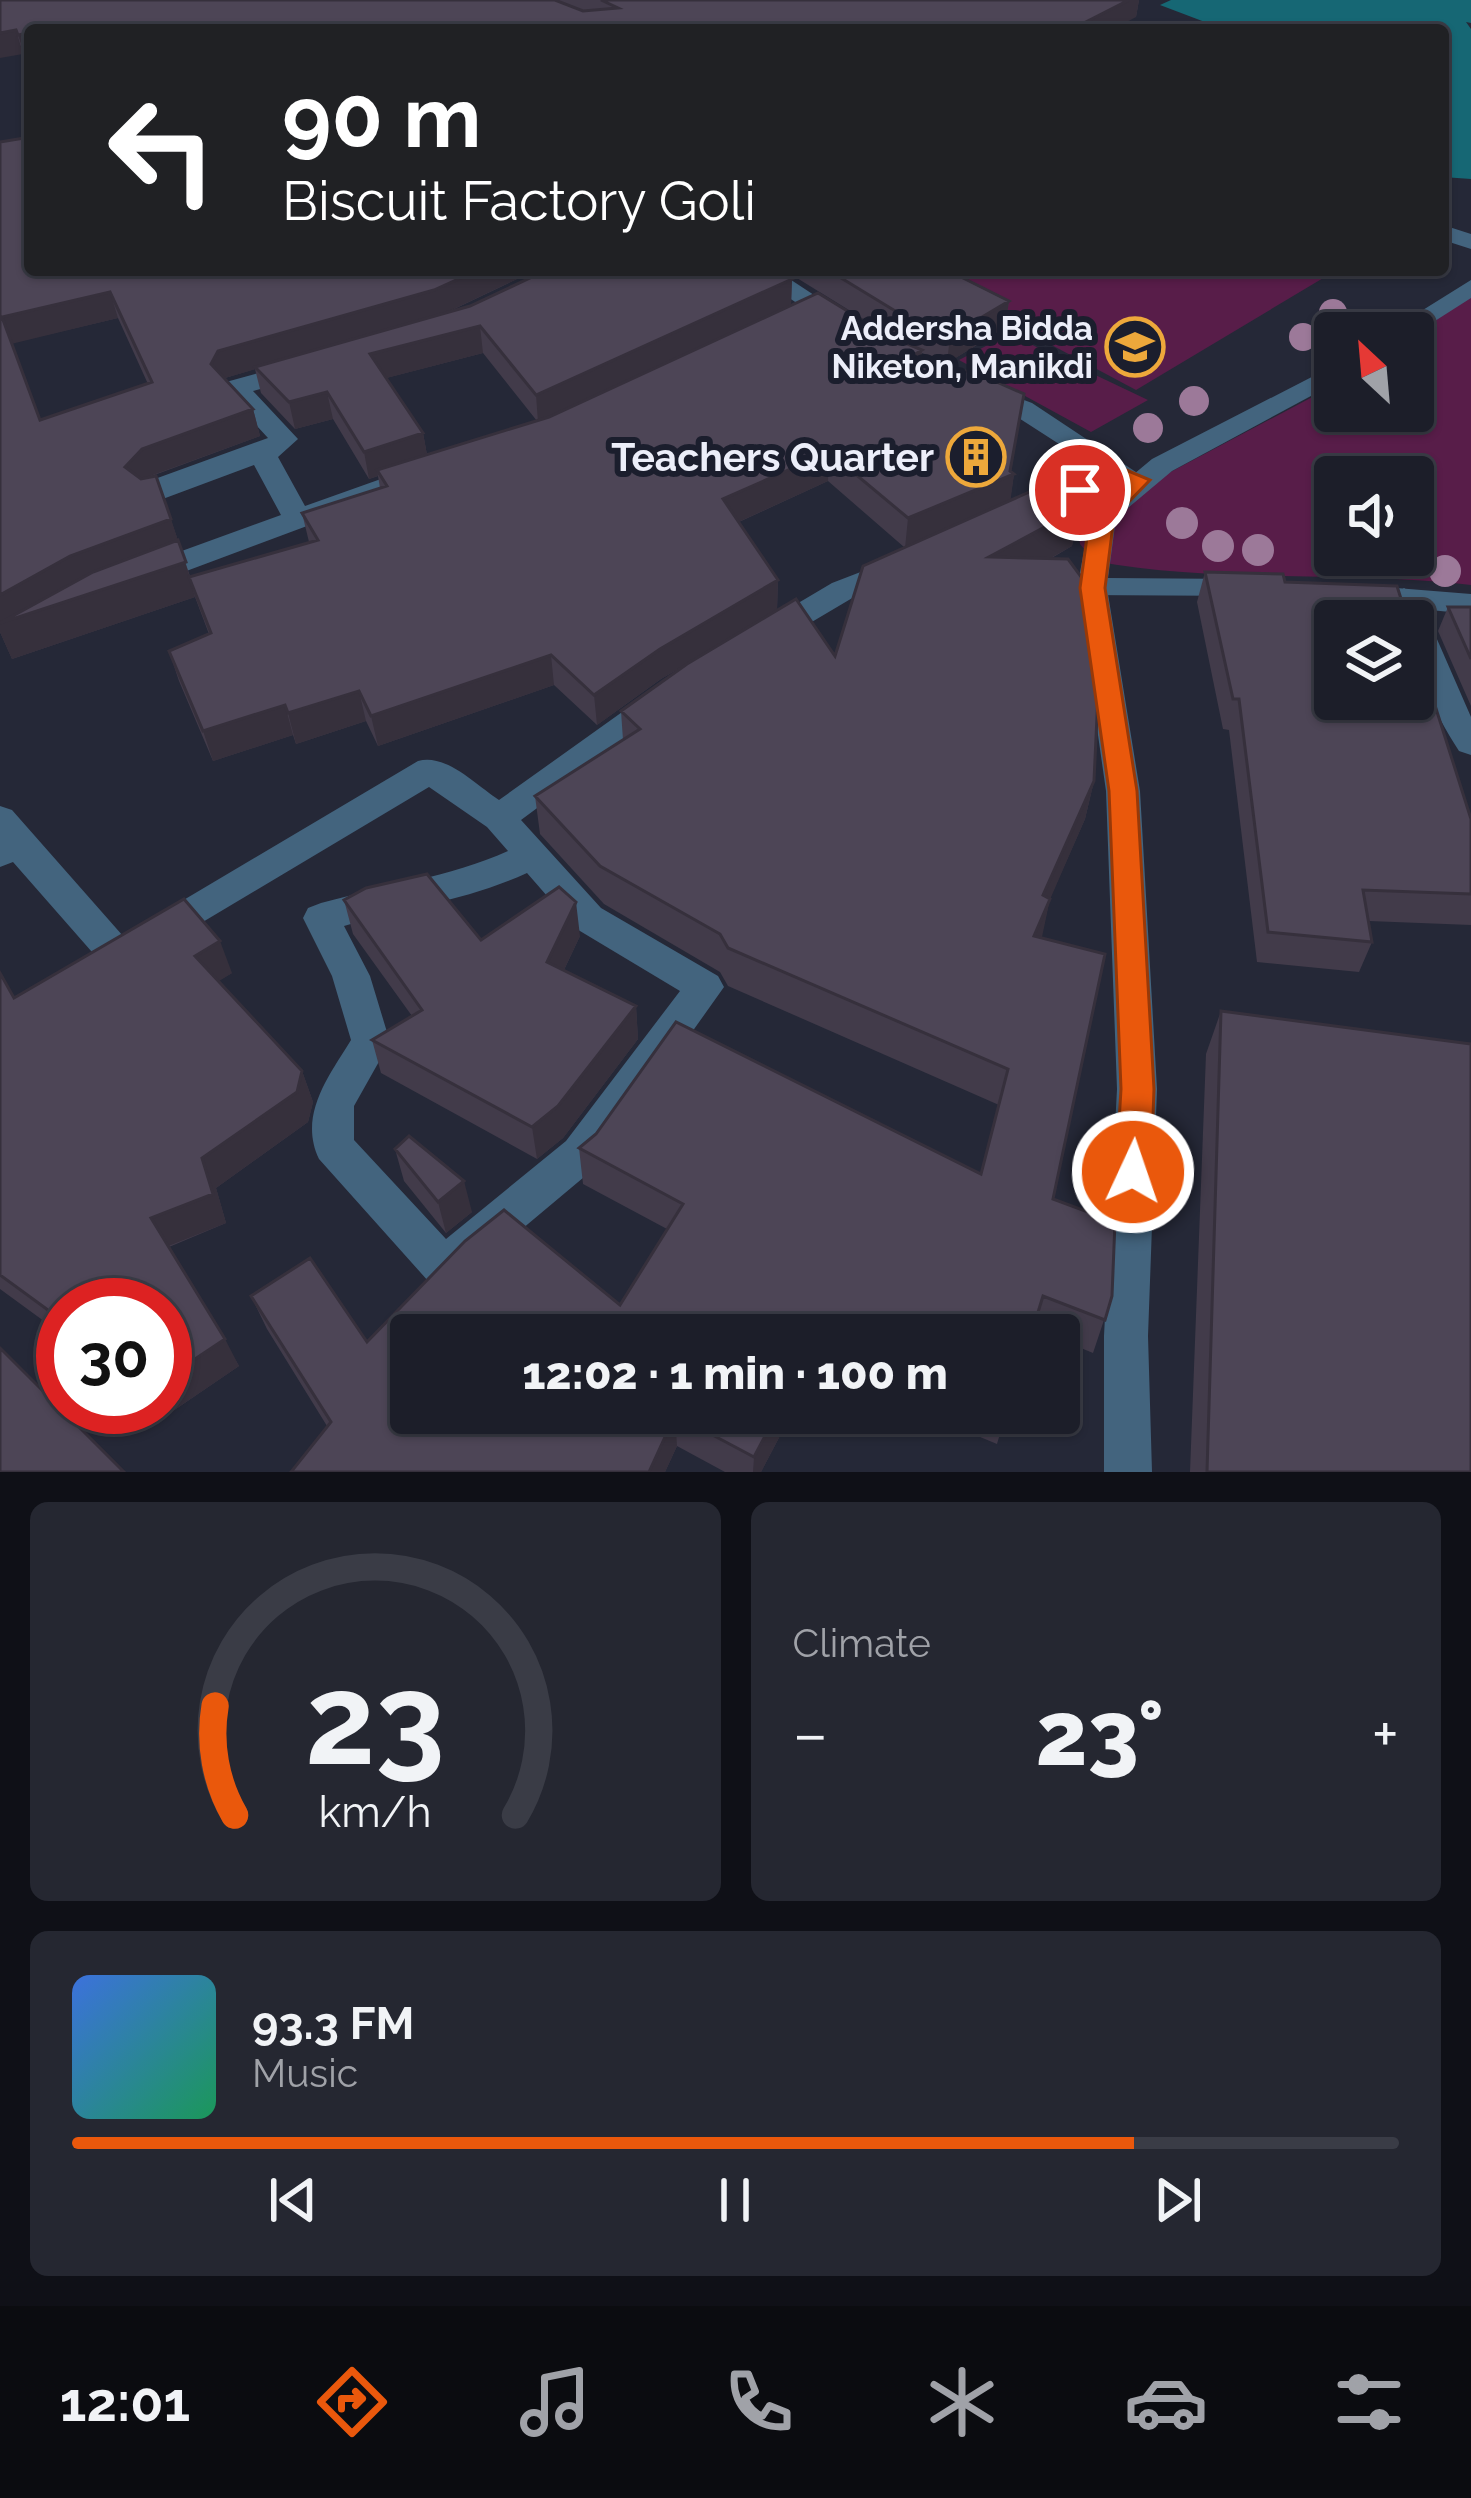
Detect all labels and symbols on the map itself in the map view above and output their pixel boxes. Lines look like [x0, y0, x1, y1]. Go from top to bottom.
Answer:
place label: Addersha Bidda Niketon, Manikdi [831, 309, 1093, 386]
north arrow [1314, 312, 1434, 432]
school or university icon: Addersha Bidda Niketon, Manikdi [1104, 316, 1166, 378]
building icon: Teachers Quarter [945, 426, 1007, 488]
place label: Teachers Quarter [611, 434, 934, 480]
pin [1029, 439, 1131, 541]
position arrow [1070, 1109, 1196, 1235]
speed limit sign: 30 [36, 1278, 192, 1434]

